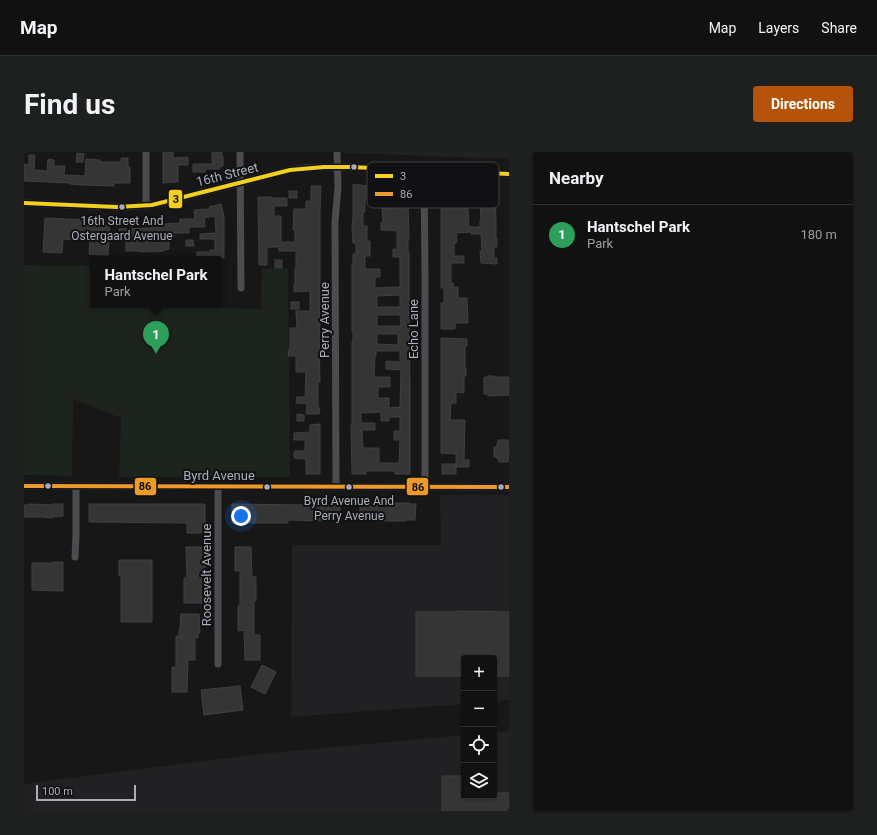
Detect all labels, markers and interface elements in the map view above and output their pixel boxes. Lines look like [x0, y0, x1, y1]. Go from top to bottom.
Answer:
text: Map [20, 16, 58, 39]
text: Map [709, 20, 736, 36]
text: Layers [758, 20, 799, 36]
text: Share [821, 20, 857, 36]
button: Directions [753, 86, 853, 122]
text: Find us [24, 88, 115, 121]
street label: 16th Street [194, 160, 260, 189]
unlabelled marker [349, 162, 359, 172]
legend [367, 162, 499, 208]
text: Nearby [549, 168, 604, 188]
text: 3 [400, 170, 406, 183]
text: 86 [400, 188, 412, 201]
line badge: 3 [168, 189, 183, 209]
text: 3 [173, 193, 179, 206]
marker: 16th Street And Ostergaard Avenue [117, 202, 127, 212]
place label: 16th Street And Ostergaard Avenue [71, 214, 173, 243]
text: Hantschel Park [587, 218, 690, 236]
text: 1 [558, 227, 566, 242]
text: 180 m [800, 227, 837, 242]
text: Park [587, 236, 613, 251]
popup [90, 256, 222, 308]
text: Hantschel Park [105, 266, 207, 284]
street label: Perry Avenue [317, 282, 332, 358]
text: Park [105, 284, 131, 299]
street label: Echo Lane [406, 299, 421, 359]
pin: 1 [143, 321, 169, 354]
street label: Byrd Avenue [183, 468, 255, 483]
line badge: 86 [134, 477, 157, 496]
line badge: 86 [406, 477, 429, 496]
text: 86 [139, 480, 151, 493]
unlabelled marker [43, 481, 53, 491]
text: 86 [412, 481, 424, 494]
unlabelled marker [262, 482, 272, 492]
marker: Byrd Avenue And Perry Avenue [344, 482, 354, 492]
unlabelled marker [496, 482, 506, 492]
place label: Byrd Avenue And Perry Avenue [304, 494, 394, 523]
your location [231, 506, 251, 526]
street label: Roosevelt Avenue [199, 524, 214, 626]
map controls [461, 655, 497, 799]
button: + [461, 655, 497, 691]
button: − [461, 691, 497, 727]
button: locate [461, 727, 497, 763]
button: layers [461, 763, 497, 799]
scale bar [36, 783, 136, 802]
text: 100 m [42, 785, 73, 798]

